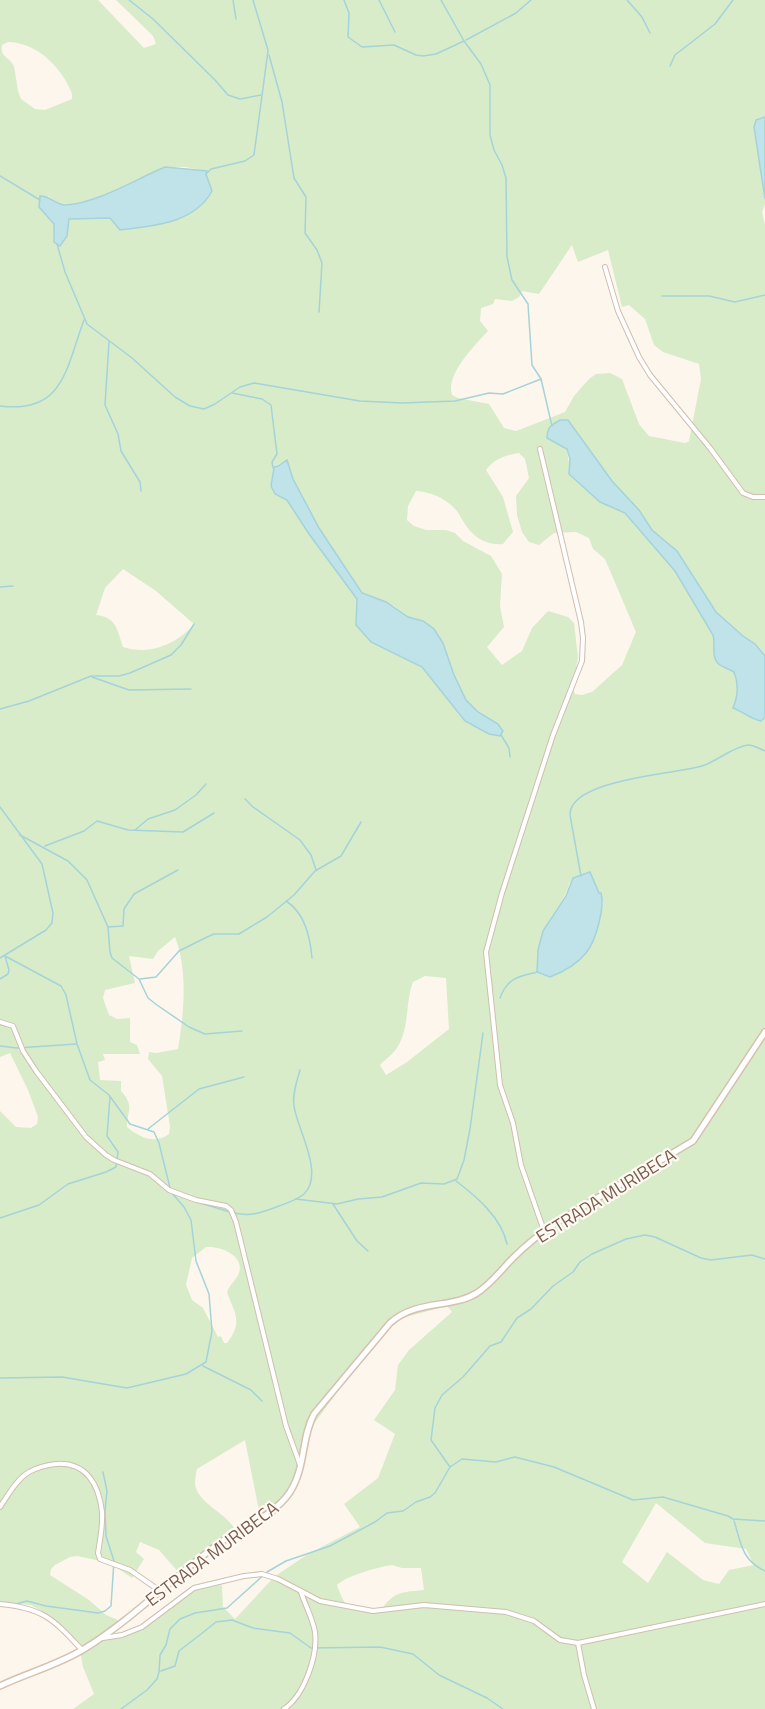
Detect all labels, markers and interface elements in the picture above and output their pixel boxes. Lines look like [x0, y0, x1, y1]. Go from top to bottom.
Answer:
street label: ESTRADA MURIBECA [531, 1141, 681, 1250]
street label: ESTRADA MURIBECA [139, 1494, 284, 1613]

